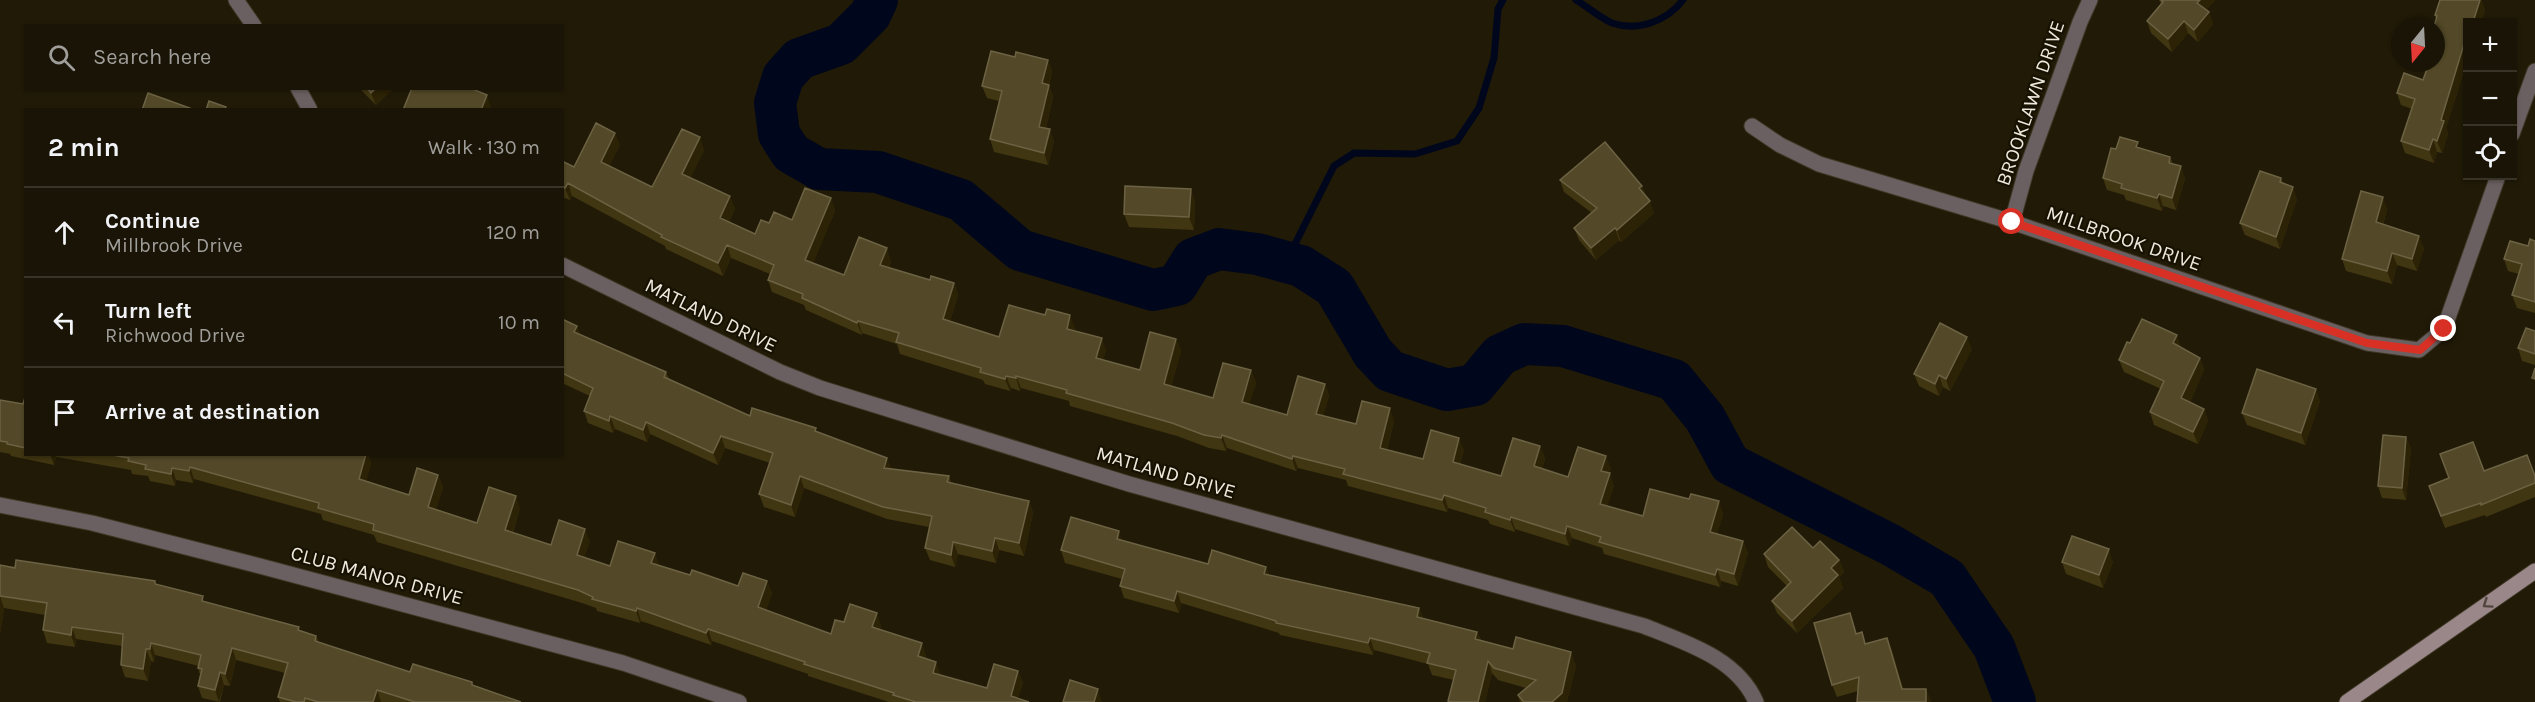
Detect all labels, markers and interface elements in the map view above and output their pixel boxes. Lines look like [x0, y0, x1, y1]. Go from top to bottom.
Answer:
street label: BROOKLAWN DRIVE [1991, 18, 2069, 189]
north arrow [2391, 18, 2445, 72]
map controls [2463, 18, 2517, 180]
button: + [2463, 18, 2517, 72]
search box [24, 24, 564, 90]
icon: search [45, 41, 78, 74]
text: Search here [93, 44, 211, 70]
button: − [2463, 72, 2517, 126]
button: locate [2463, 126, 2517, 180]
text: 2 min [48, 132, 120, 163]
text: Walk · 130 m [428, 136, 540, 159]
street label: MILLBROOK DRIVE [2043, 201, 2204, 276]
text: Continue [105, 208, 200, 234]
route start [1998, 208, 2024, 234]
icon: ahead [48, 216, 81, 249]
text: 120 m [486, 221, 540, 244]
text: Millbrook Drive [105, 234, 243, 257]
street label: MATLAND DRIVE [641, 274, 780, 357]
text: Turn left [105, 298, 192, 324]
icon: left [48, 306, 81, 339]
text: 10 m [498, 311, 540, 334]
route end [2430, 315, 2456, 341]
text: Richwood Drive [105, 324, 245, 347]
icon: arrive [48, 396, 81, 429]
text: Arrive at destination [105, 399, 320, 425]
street label: MATLAND DRIVE [1094, 442, 1238, 503]
street label: CLUB MANOR DRIVE [288, 541, 466, 610]
one-way arrow [2483, 597, 2494, 608]

